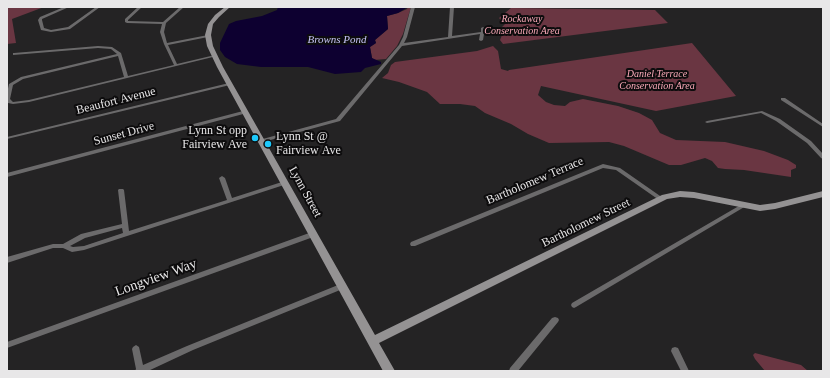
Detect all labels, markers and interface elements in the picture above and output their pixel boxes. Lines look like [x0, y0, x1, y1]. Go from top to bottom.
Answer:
park label: Rockaway Conservation Area [484, 13, 560, 36]
water label: Browns Pond [307, 33, 367, 47]
park label: Daniel Terrace Conservation Area [619, 68, 695, 92]
street label: Beaufort Avenue [75, 84, 157, 118]
street label: Sunset Drive [92, 119, 156, 149]
place label: Lynn St opp Fairview Ave [182, 124, 247, 152]
place label: Lynn St @ Fairview Ave [276, 130, 341, 158]
marker: Lynn St opp Fairview Ave [250, 133, 260, 143]
marker: Lynn St @ Fairview Ave [263, 139, 273, 149]
street label: Bartholomew Terrace [484, 154, 586, 208]
street label: Lynn Street [285, 164, 325, 220]
street label: Bartholomew Street [540, 195, 632, 251]
street label: Longview Way [113, 255, 199, 301]

